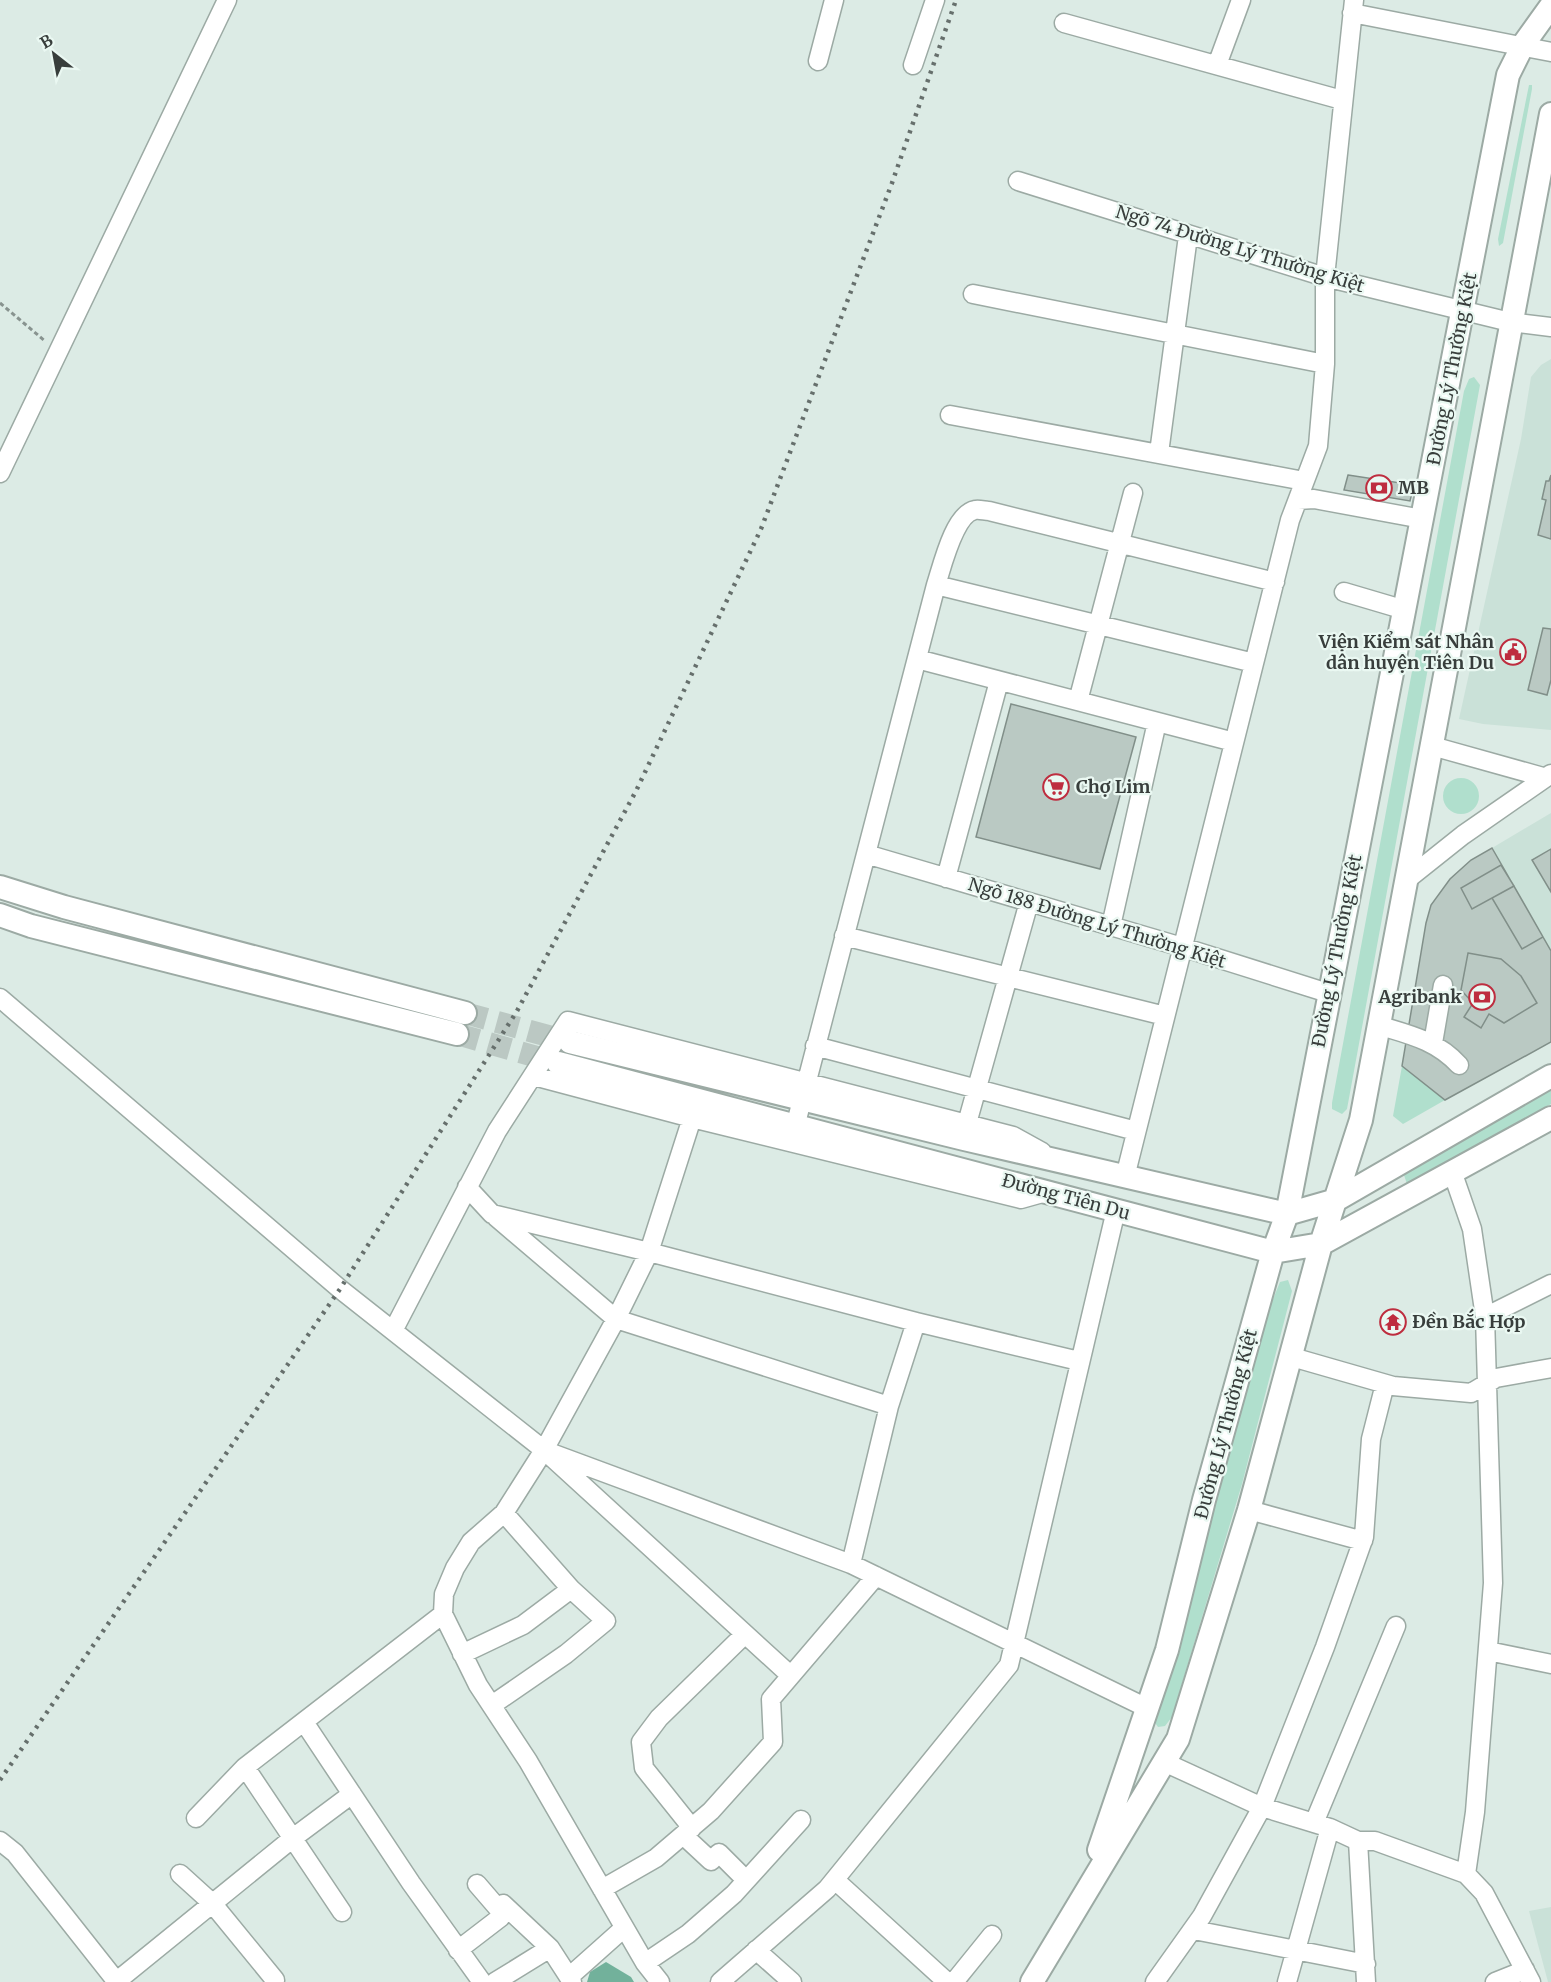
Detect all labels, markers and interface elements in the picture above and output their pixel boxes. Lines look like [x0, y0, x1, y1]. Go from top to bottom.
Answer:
north arrow [24, 24, 84, 84]
text: B [36, 30, 56, 53]
street label: Ngõ 74 Đường Lý Thường Kiệt [1113, 200, 1367, 297]
street label: Đường Lý Thường Kiệt [1422, 271, 1481, 467]
bank icon: MB [1364, 473, 1394, 503]
place label: MB [1398, 476, 1429, 499]
place label: Viện Kiểm sát Nhân dân huyện Tiên Du [1318, 630, 1494, 674]
public building icon: Viện Kiểm sát Nhân dân huyện Tiên Du [1498, 637, 1528, 667]
supermarket icon: Chợ Lim [1041, 772, 1071, 802]
place label: Chợ Lim [1076, 775, 1150, 798]
street label: Đường Lý Thường Kiệt [1307, 853, 1366, 1049]
street label: Ngõ 188 Đường Lý Thường Kiệt [966, 872, 1229, 973]
bank icon: Agribank [1467, 982, 1497, 1012]
place label: Agribank [1378, 985, 1462, 1008]
street label: Đường Tiên Du [999, 1168, 1133, 1225]
temple icon: Đền Bắc Hợp [1378, 1307, 1408, 1337]
place label: Đền Bắc Hợp [1412, 1308, 1526, 1333]
street label: Đường Lý Thường Kiệt [1189, 1326, 1262, 1521]

